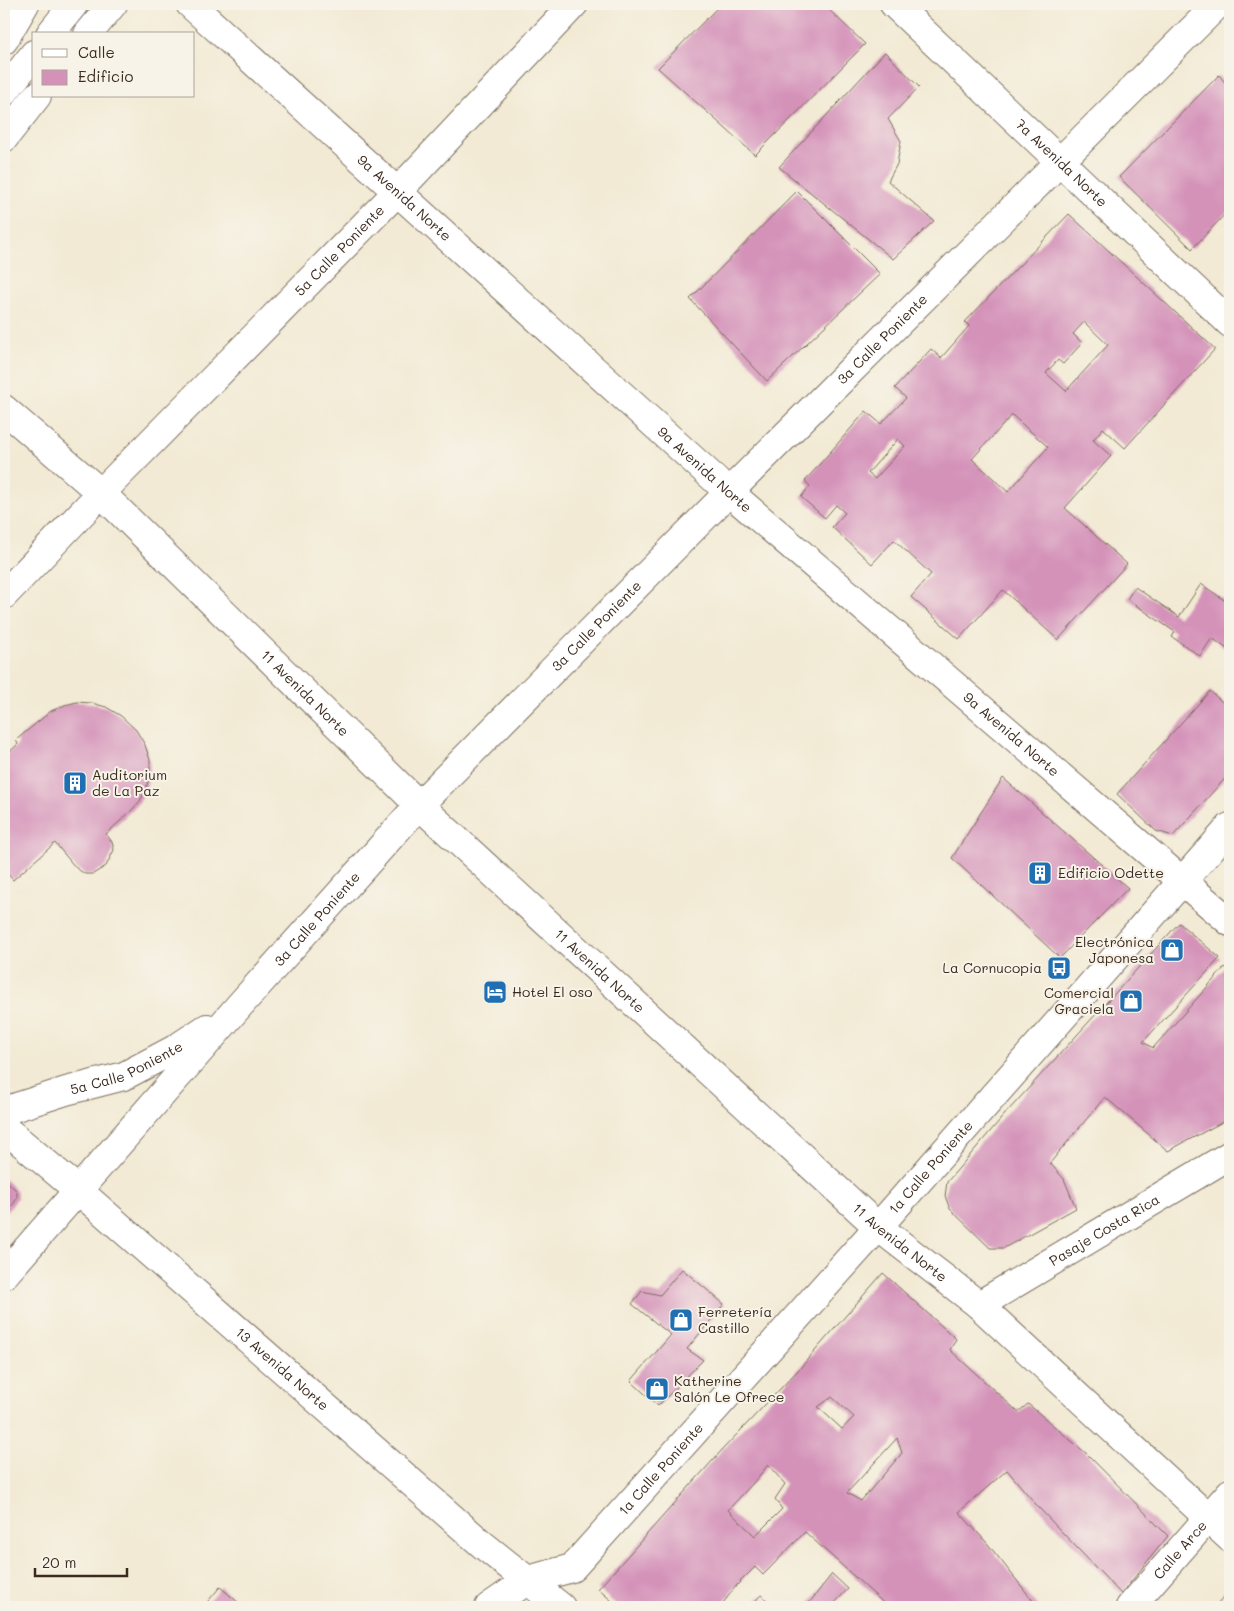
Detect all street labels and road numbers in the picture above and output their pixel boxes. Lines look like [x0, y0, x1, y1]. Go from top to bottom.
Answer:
street label: 7a Avenida Norte [1012, 114, 1112, 211]
street label: 9a Avenida Norte [354, 150, 456, 245]
street label: 5a Calle Poniente [290, 200, 388, 300]
street label: 3a Calle Poniente [832, 289, 931, 388]
street label: 9a Avenida Norte [654, 422, 756, 517]
street label: 3a Calle Poniente [547, 576, 645, 675]
street label: 11 Avenida Norte [257, 645, 353, 740]
street label: 9a Avenida Norte [960, 687, 1063, 780]
street label: 3a Calle Poniente [269, 867, 364, 970]
street label: 11 Avenida Norte [551, 924, 649, 1017]
street label: 5a Calle Poniente [68, 1037, 186, 1099]
street label: 1a Calle Poniente [884, 1116, 977, 1218]
street label: Pasaje Costa Rica [1045, 1189, 1163, 1270]
street label: 11 Avenida Norte [849, 1198, 951, 1286]
street label: 13 Avenida Norte [232, 1323, 333, 1415]
street label: 1a Calle Poniente [614, 1418, 707, 1519]
street label: Calle Arce [1149, 1516, 1211, 1583]

